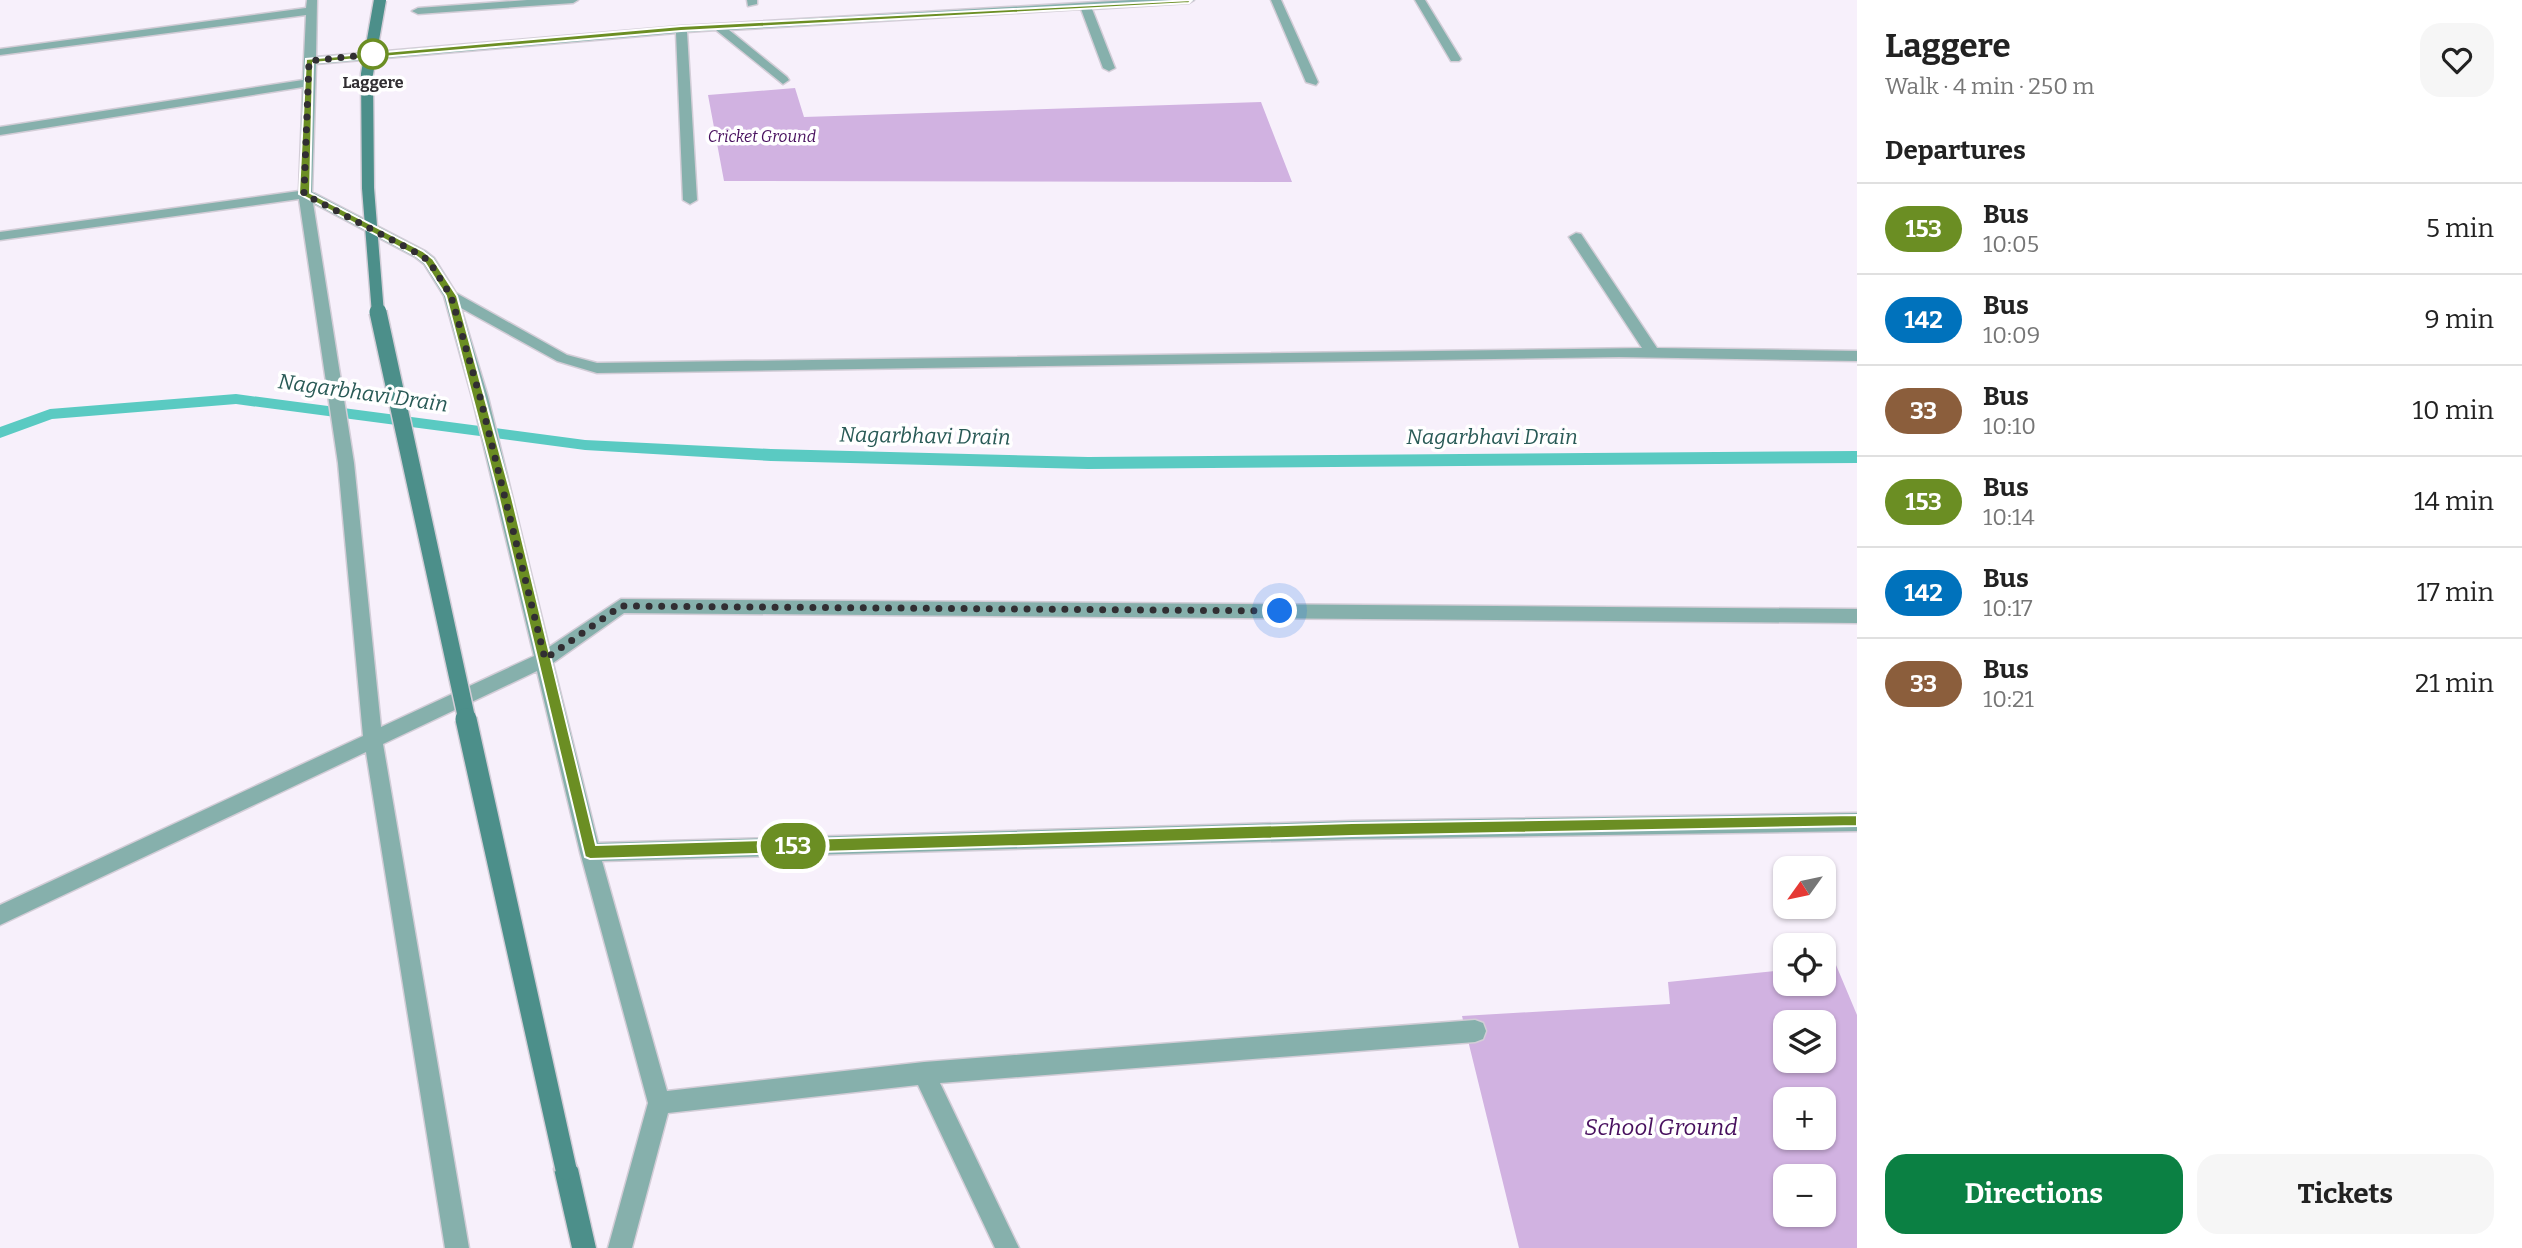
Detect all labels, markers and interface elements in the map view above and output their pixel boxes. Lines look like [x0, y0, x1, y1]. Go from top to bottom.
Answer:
button: heart [2420, 23, 2494, 97]
text: Laggere [1885, 26, 2011, 66]
marker: Laggere [358, 39, 388, 69]
text: Walk · 4 min · 250 m [1885, 72, 2094, 100]
place label: Laggere [343, 73, 404, 92]
park label: Cricket Ground [708, 127, 816, 146]
text: Departures [1885, 135, 2026, 166]
text: Bus [1983, 199, 2029, 230]
text: 5 min [2426, 213, 2494, 244]
text: 153 [1905, 215, 1942, 243]
text: 10:05 [1983, 230, 2039, 258]
text: Bus [1983, 290, 2029, 321]
text: 9 min [2425, 304, 2494, 335]
text: 142 [1904, 306, 1943, 334]
text: 10:09 [1983, 321, 2040, 349]
water label: Nagarbhavi Drain [276, 368, 450, 418]
text: Bus [1983, 381, 2029, 412]
text: 10 min [2413, 395, 2494, 426]
text: 33 [1910, 397, 1937, 425]
text: 10:10 [1983, 412, 2036, 440]
water label: Nagarbhavi Drain [839, 422, 1011, 450]
water label: Nagarbhavi Drain [1406, 424, 1578, 450]
text: Bus [1983, 472, 2029, 503]
text: 14 min [2414, 486, 2494, 517]
text: 153 [1905, 488, 1942, 516]
text: 10:14 [1983, 503, 2035, 531]
text: Bus [1983, 563, 2029, 594]
text: 17 min [2416, 577, 2494, 608]
text: 142 [1904, 579, 1943, 607]
your location [1262, 593, 1297, 628]
text: 10:17 [1983, 594, 2033, 622]
text: Bus [1983, 654, 2029, 685]
text: 21 min [2415, 668, 2494, 699]
text: 33 [1910, 670, 1937, 698]
text: 10:21 [1983, 685, 2034, 713]
line badge: 153 [753, 823, 833, 869]
text: 153 [775, 832, 811, 860]
north arrow [1773, 856, 1836, 919]
map controls [1773, 856, 1836, 1227]
button: locate [1773, 933, 1836, 996]
button: layers [1773, 1010, 1836, 1073]
button: + [1773, 1087, 1836, 1150]
park label: School Ground [1584, 1113, 1738, 1141]
button: Directions [1885, 1154, 2183, 1234]
button: Tickets [2197, 1154, 2494, 1234]
button: − [1773, 1164, 1836, 1227]

